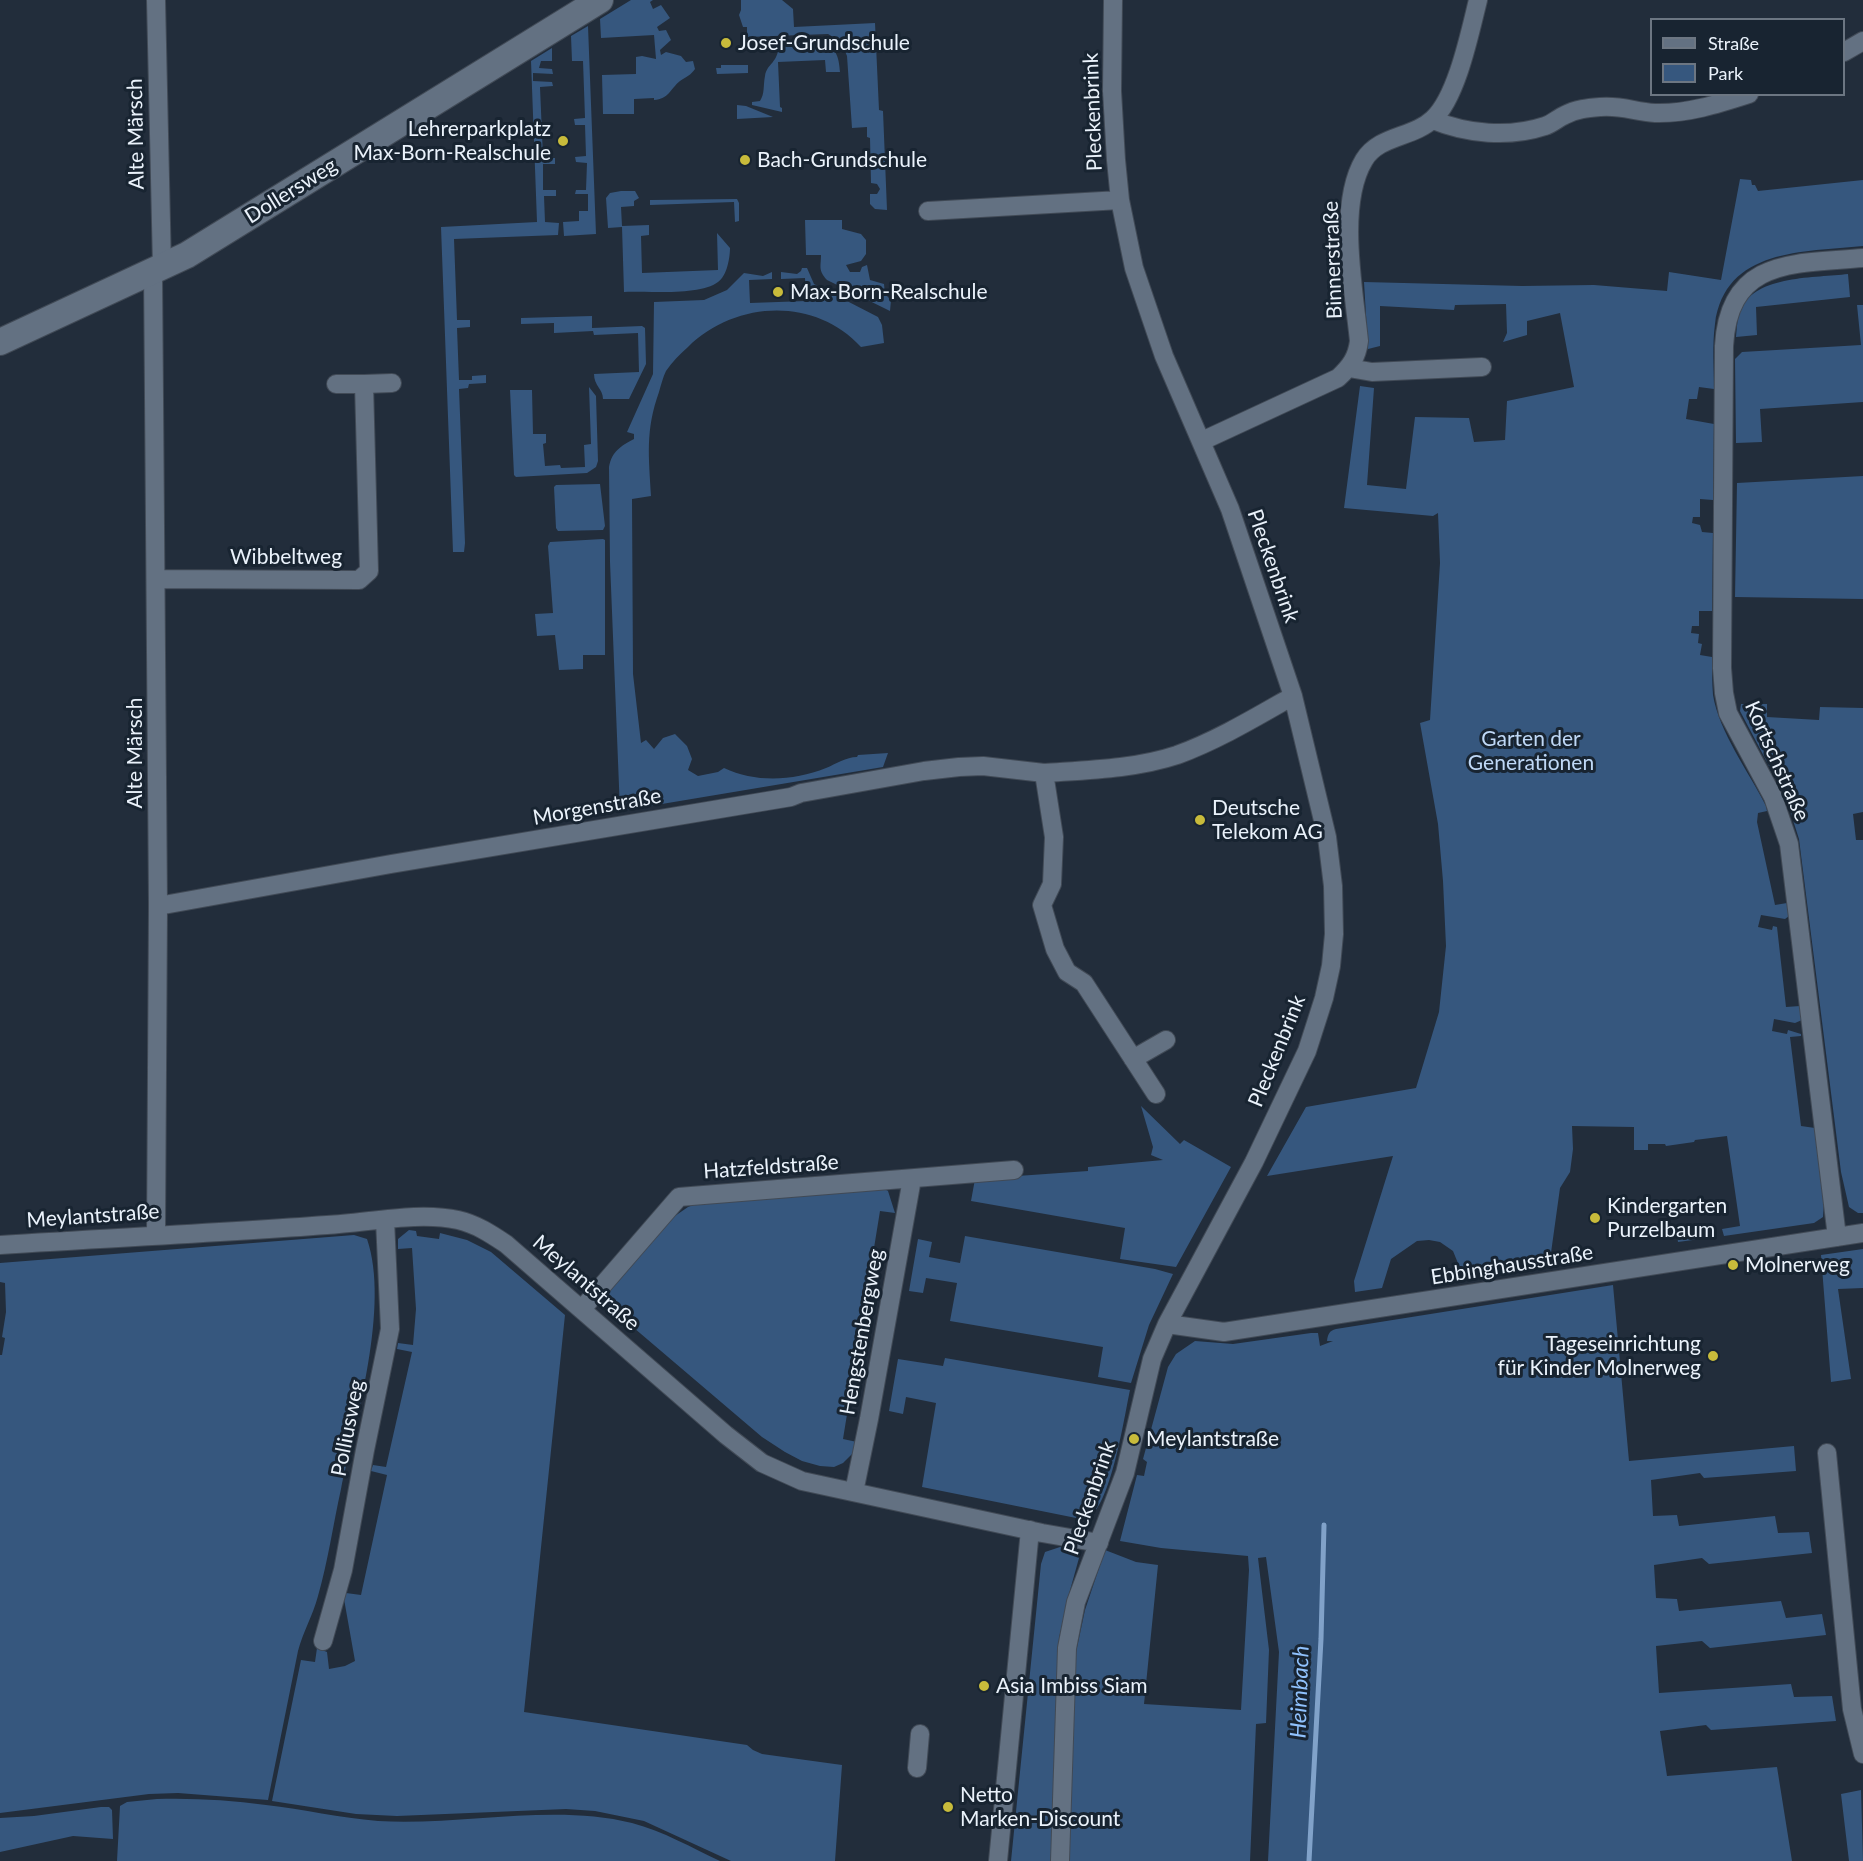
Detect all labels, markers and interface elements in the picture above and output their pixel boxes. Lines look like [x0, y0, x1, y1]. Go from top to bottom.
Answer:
legend [1650, 18, 1845, 96]
place label: Josef-Grundschule [738, 30, 910, 56]
text: Straße [1708, 32, 1759, 54]
marker: Josef-Grundschule [719, 36, 733, 50]
street label: Pleckenbrink [1078, 52, 1108, 172]
text: Park [1708, 62, 1743, 84]
street label: Alte Märsch [122, 78, 150, 190]
place label: Lehrerparkplatz Max-Born-Realschule [353, 116, 551, 166]
marker: Lehrerparkplatz Max-Born-Realschule [556, 134, 570, 148]
place label: Bach-Grundschule [757, 147, 927, 173]
street label: Dollersweg [240, 153, 342, 229]
marker: Bach-Grundschule [738, 153, 752, 167]
street label: Binnerstraße [1318, 200, 1348, 320]
place label: Max-Born-Realschule [790, 279, 988, 305]
marker: Max-Born-Realschule [771, 285, 785, 299]
street label: Pleckenbrink [1242, 506, 1304, 626]
street label: Wibbeltweg [230, 544, 342, 570]
street label: Alte Märsch [122, 697, 148, 809]
street label: Kortschstraße [1739, 697, 1815, 825]
park label: Garten der Generationen [1468, 726, 1594, 776]
street label: Morgenstraße [531, 783, 663, 831]
place label: Deutsche Telekom AG [1212, 795, 1323, 845]
marker: Deutsche Telekom AG [1193, 813, 1207, 827]
street label: Pleckenbrink [1243, 991, 1311, 1111]
street label: Hatzfeldstraße [702, 1150, 840, 1184]
place label: Kindergarten Purzelbaum [1607, 1193, 1727, 1243]
street label: Meylantstraße [26, 1199, 160, 1233]
marker: Kindergarten Purzelbaum [1588, 1211, 1602, 1225]
street label: Meylantstraße [528, 1230, 644, 1336]
street label: Ebbinghausstraße [1429, 1240, 1595, 1290]
street label: Hengstenbergweg [835, 1247, 889, 1417]
place label: Molnerweg [1745, 1252, 1850, 1278]
marker: Molnerweg [1726, 1258, 1740, 1272]
place label: Tageseinrichtung für Kinder Molnerweg [1498, 1331, 1701, 1381]
marker: Tageseinrichtung für Kinder Molnerweg [1706, 1349, 1720, 1363]
street label: Polliusweg [326, 1377, 370, 1479]
place label: Meylantstraße [1146, 1426, 1279, 1452]
marker: Meylantstraße [1127, 1432, 1141, 1446]
street label: Pleckenbrink [1059, 1438, 1121, 1558]
water label: Heimbach [1285, 1645, 1315, 1739]
place label: Asia Imbiss Siam [996, 1673, 1148, 1699]
marker: Asia Imbiss Siam [977, 1679, 991, 1693]
place label: Netto Marken-Discount [960, 1782, 1120, 1832]
marker: Netto Marken-Discount [941, 1800, 955, 1814]

